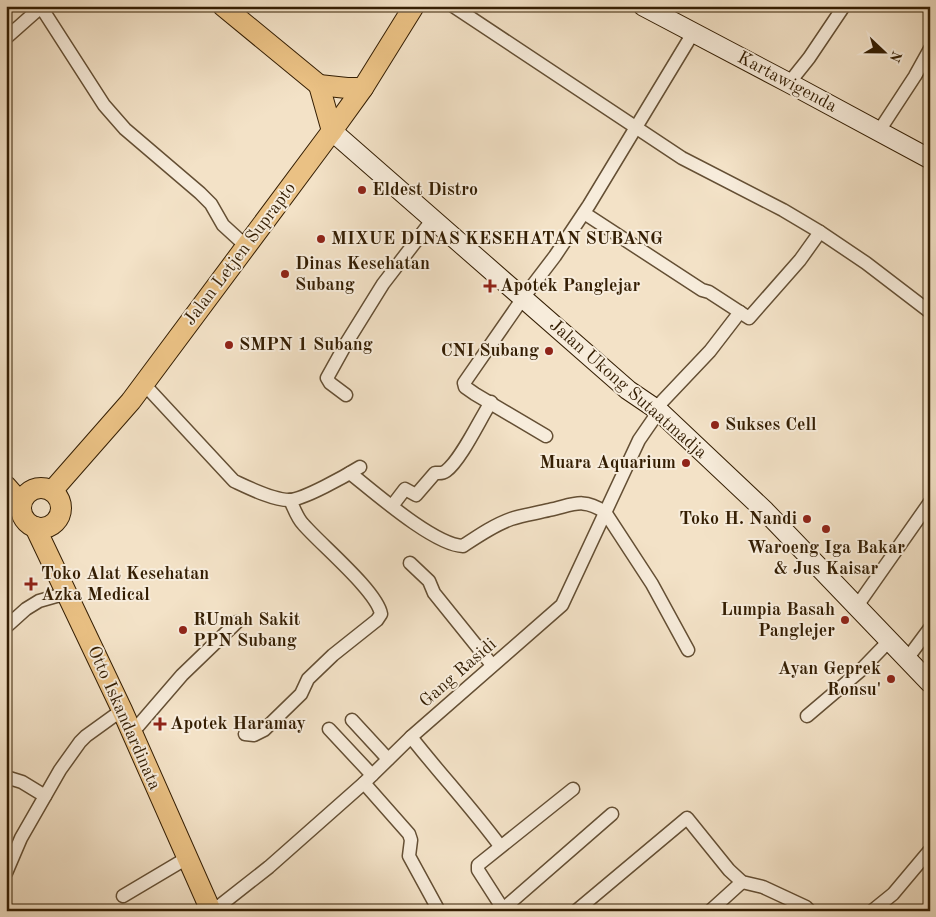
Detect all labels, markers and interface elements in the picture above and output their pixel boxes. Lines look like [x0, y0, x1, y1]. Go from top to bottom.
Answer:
north arrow [858, 28, 908, 78]
street label: Kartawigenda [734, 48, 840, 116]
text: N [887, 49, 904, 64]
street label: Jalan Letjen Suprapto [181, 179, 299, 329]
place label: Eldest Distro [372, 181, 478, 199]
marker: Eldest Distro [356, 184, 368, 196]
place label: MIXUE DINAS KESEHATAN SUBANG [331, 230, 663, 248]
marker: MIXUE DINAS KESEHATAN SUBANG [315, 233, 327, 245]
place label: Dinas Kesehatan Subang [295, 255, 430, 294]
marker: Dinas Kesehatan Subang [279, 268, 291, 280]
place label: Apotek Panglejar [500, 277, 641, 295]
marker: Apotek Panglejar [484, 280, 496, 292]
street label: Jalan Ukong Sutaatmadja [546, 316, 710, 462]
place label: SMPN 1 Subang [239, 336, 373, 354]
marker: SMPN 1 Subang [223, 339, 235, 351]
place label: CNI Subang [441, 342, 539, 360]
marker: CNI Subang [543, 345, 555, 357]
place label: Sukses Cell [725, 416, 817, 434]
marker: Sukses Cell [709, 419, 721, 431]
place label: Muara Aquarium [539, 454, 676, 472]
marker: Muara Aquarium [680, 457, 692, 469]
place label: Toko H. Nandi [679, 510, 797, 528]
marker: Toko H. Nandi [801, 513, 813, 525]
marker: Waroeng Iga Bakar & Jus Kaisar [820, 523, 832, 535]
place label: Waroeng Iga Bakar & Jus Kaisar [747, 539, 905, 578]
place label: Toko Alat Kesehatan Azka Medical [41, 565, 209, 604]
marker: Toko Alat Kesehatan Azka Medical [25, 578, 37, 590]
place label: Lumpia Basah Panglejer [720, 601, 835, 640]
place label: RUmah Sakit PPN Subang [193, 611, 301, 650]
marker: Lumpia Basah Panglejer [839, 614, 851, 626]
marker: RUmah Sakit PPN Subang [177, 624, 189, 636]
street label: Gang Rasidi [416, 635, 500, 711]
street label: Otto Iskandardinata [84, 643, 164, 793]
place label: Ayan Geprek Ronsu' [778, 660, 881, 699]
marker: Ayan Geprek Ronsu' [885, 673, 897, 685]
place label: Apotek Haramay [170, 715, 306, 733]
marker: Apotek Haramay [154, 718, 166, 730]

